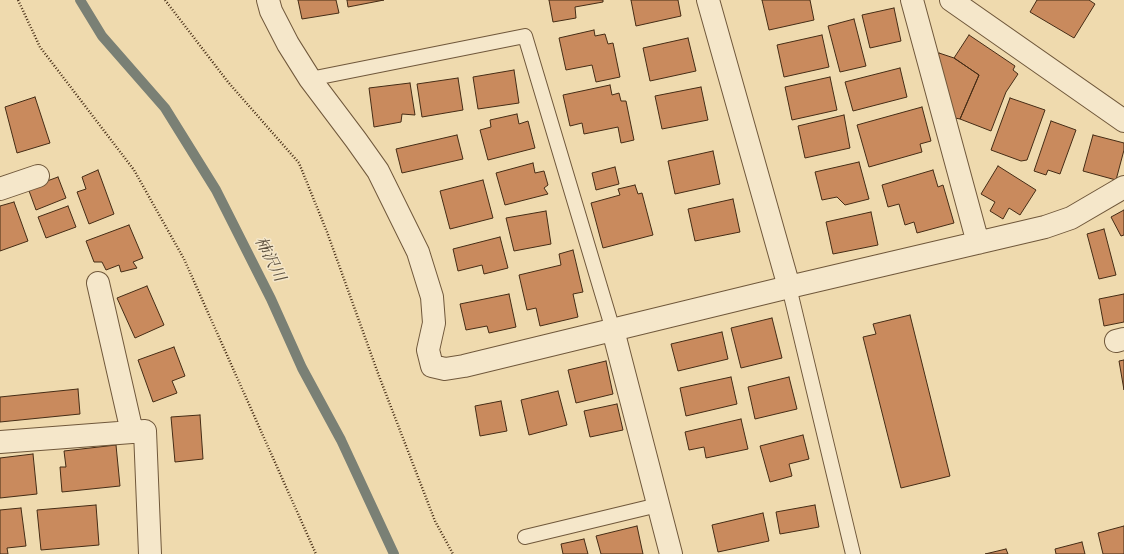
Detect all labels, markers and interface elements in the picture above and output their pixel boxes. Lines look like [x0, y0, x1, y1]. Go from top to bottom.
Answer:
water label: 柿沢川 [249, 234, 287, 286]

